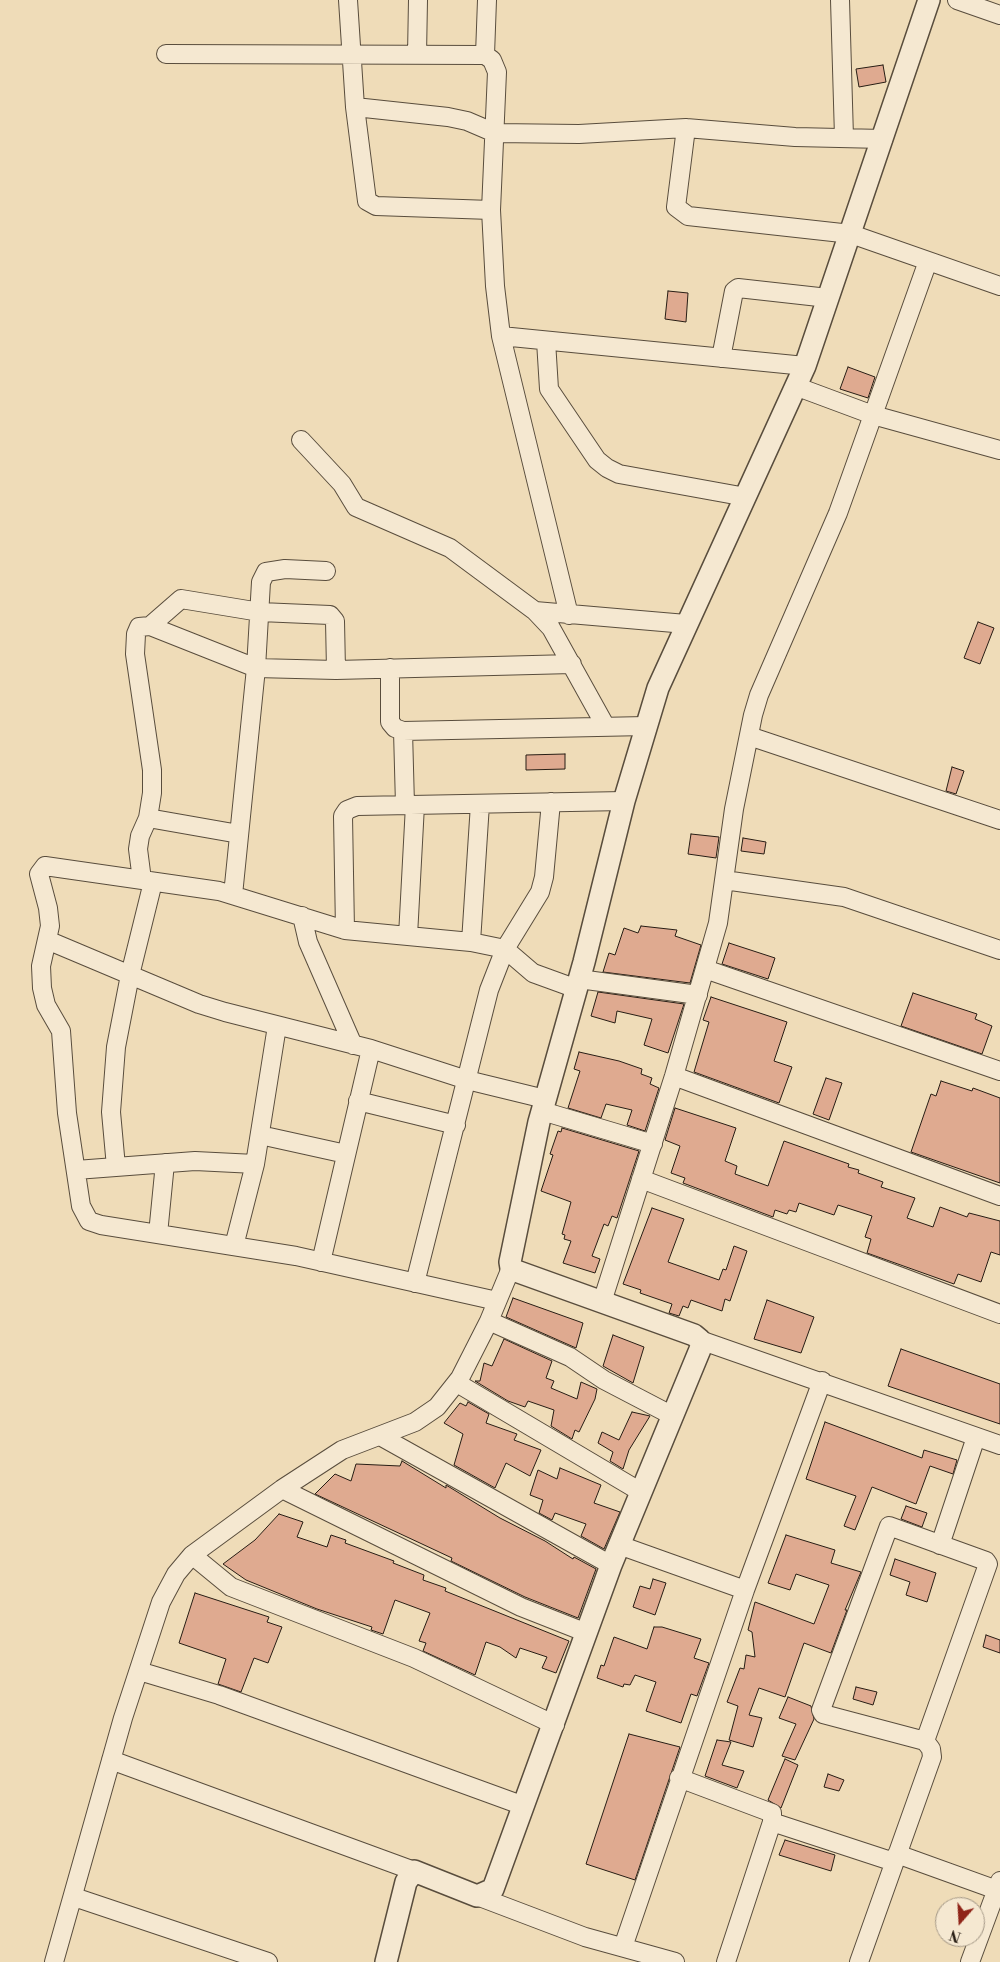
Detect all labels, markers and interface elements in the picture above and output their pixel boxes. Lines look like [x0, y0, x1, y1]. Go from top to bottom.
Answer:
north arrow [935, 1897, 985, 1947]
text: N [947, 1925, 964, 1946]

